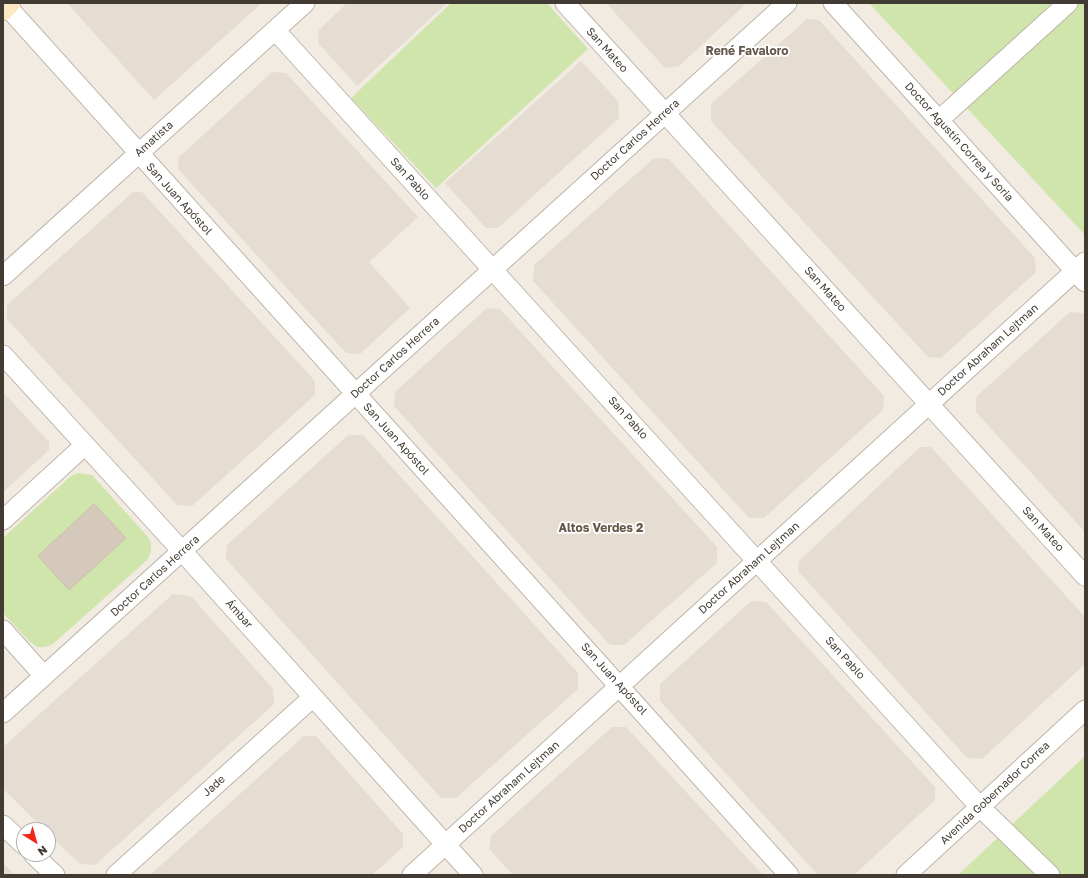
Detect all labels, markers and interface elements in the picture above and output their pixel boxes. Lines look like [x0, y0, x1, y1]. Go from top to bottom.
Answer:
street label: San Mateo [583, 25, 631, 75]
district label: René Favaloro [706, 44, 788, 58]
street label: Doctor Agustín Correa y Soria [902, 80, 1016, 204]
street label: Doctor Carlos Herrera [588, 97, 682, 183]
street label: Amatista [132, 118, 176, 160]
street label: San Pablo [387, 155, 433, 203]
street label: San Juan Apóstol [143, 160, 215, 238]
street label: San Mateo [801, 264, 849, 314]
street label: Doctor Abraham Lejtman [935, 301, 1041, 399]
street label: Doctor Carlos Herrera [348, 315, 442, 401]
street label: San Pablo [605, 394, 651, 442]
street label: San Juan Apóstol [360, 400, 432, 478]
street label: San Mateo [1019, 504, 1067, 554]
street label: Doctor Abraham Lejtman [696, 519, 802, 617]
district label: Altos Verdes 2 [559, 521, 643, 535]
street label: Doctor Carlos Herrera [108, 533, 202, 619]
street label: Ámbar [223, 597, 255, 631]
street label: San Pablo [822, 634, 868, 682]
street label: San Juan Apóstol [578, 640, 650, 718]
street label: Doctor Abraham Lejtman [456, 738, 562, 836]
street label: Avenida Gobernador Correa [938, 739, 1052, 847]
street label: Jade [200, 773, 228, 799]
north arrow [16, 822, 56, 862]
text: N [36, 843, 50, 859]

